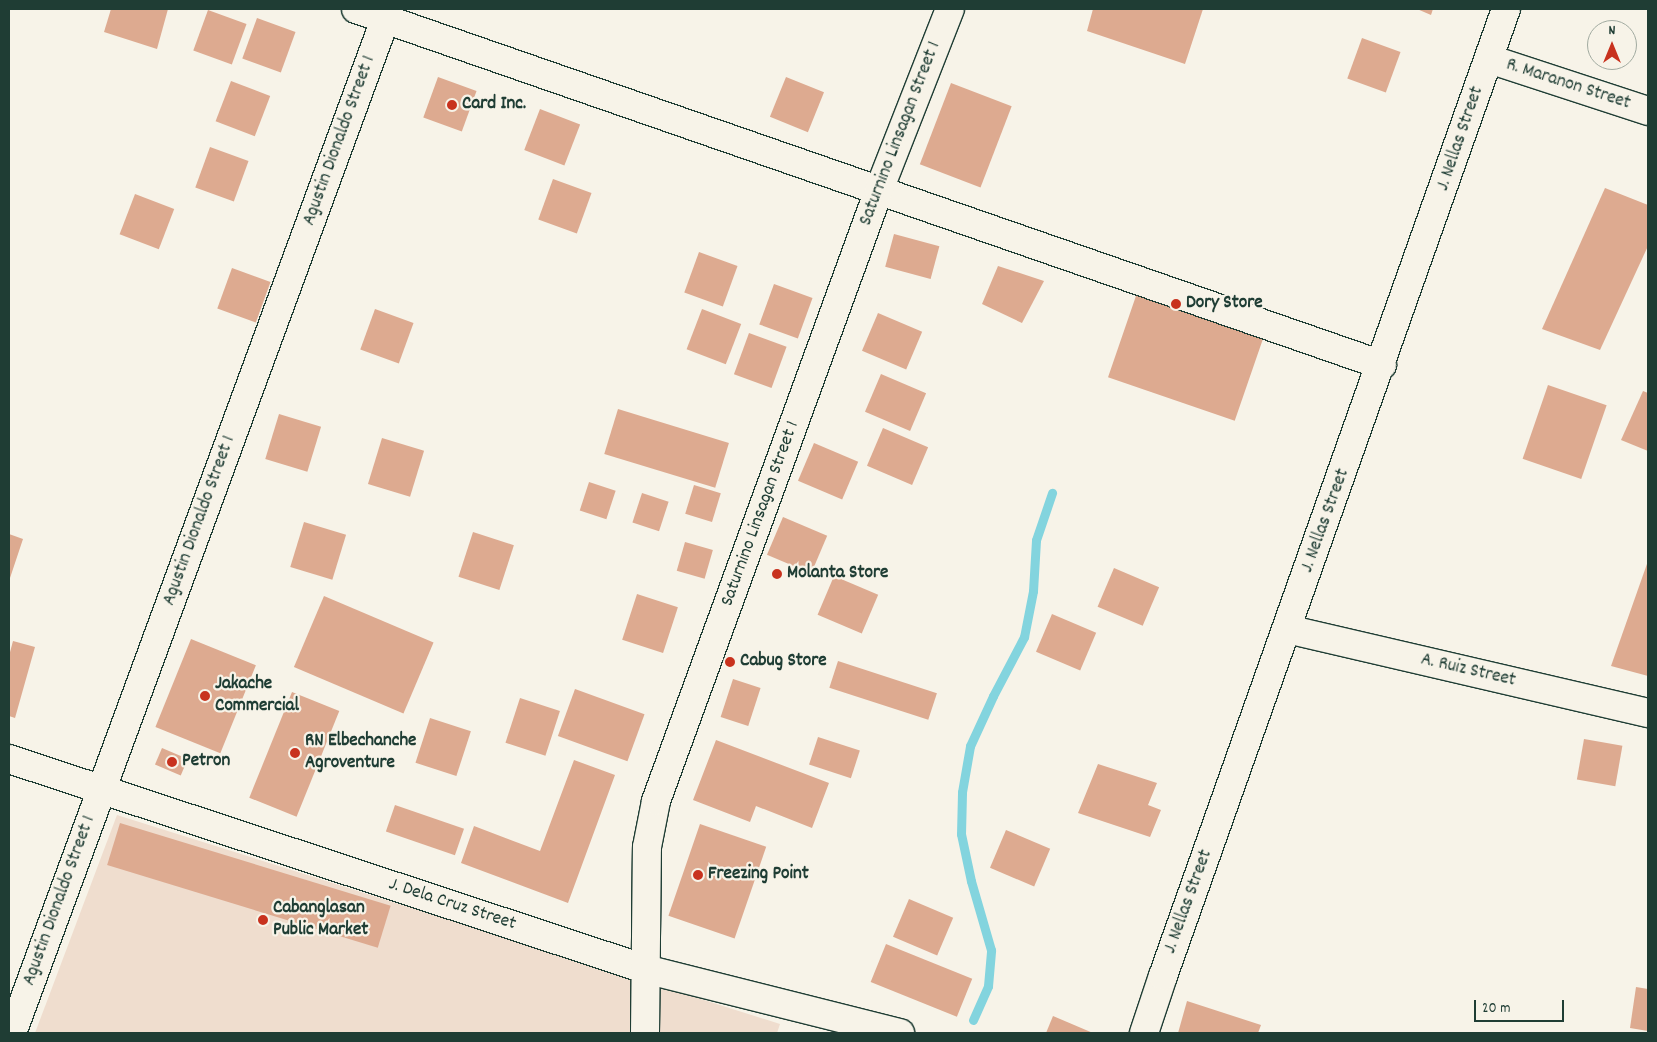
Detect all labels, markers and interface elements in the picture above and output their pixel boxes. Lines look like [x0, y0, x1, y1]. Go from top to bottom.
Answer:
north arrow [1587, 20, 1637, 70]
text: N [1609, 21, 1615, 41]
street label: Saturnino Linsagan Street 1 [855, 39, 947, 229]
street label: Agustin Dionaldo Street 1 [299, 53, 381, 229]
street label: R. Maranon Street [1503, 54, 1633, 116]
street label: J. Nellas Street [1433, 84, 1489, 194]
place label: Card Inc. [462, 94, 526, 116]
marker: Card Inc. [446, 99, 458, 111]
place label: Dory Store [1186, 293, 1263, 315]
marker: Dory Store [1170, 298, 1182, 310]
street label: Saturnino Linsagan Street 1 [717, 418, 805, 610]
street label: Agustin Dionaldo Street 1 [159, 433, 241, 609]
street label: J. Nellas Street [1297, 466, 1355, 576]
place label: Molanta Store [787, 563, 888, 585]
marker: Molanta Store [771, 568, 783, 580]
street label: A. Ruiz Street [1418, 649, 1518, 693]
place label: Cabug Store [740, 651, 827, 673]
marker: Cabug Store [724, 656, 736, 668]
place label: Jakache Commercial [215, 674, 299, 718]
marker: Jakache Commercial [199, 690, 211, 702]
place label: RN Elbechanche Agroventure [305, 731, 416, 775]
marker: RN Elbechanche Agroventure [289, 747, 301, 759]
place label: Petron [182, 751, 230, 773]
marker: Petron [166, 756, 178, 768]
street label: Agustin Dionaldo Street 1 [19, 813, 101, 989]
street label: J. Nellas Street [1160, 847, 1218, 957]
place label: Freezing Point [708, 864, 809, 886]
marker: Freezing Point [692, 869, 704, 881]
street label: J. Dela Cruz Street [385, 874, 519, 936]
place label: Cabanglasan Public Market [273, 898, 368, 942]
marker: Cabanglasan Public Market [257, 914, 269, 926]
scale bar [1477, 990, 1567, 1022]
text: 20 m [1482, 998, 1510, 1020]

